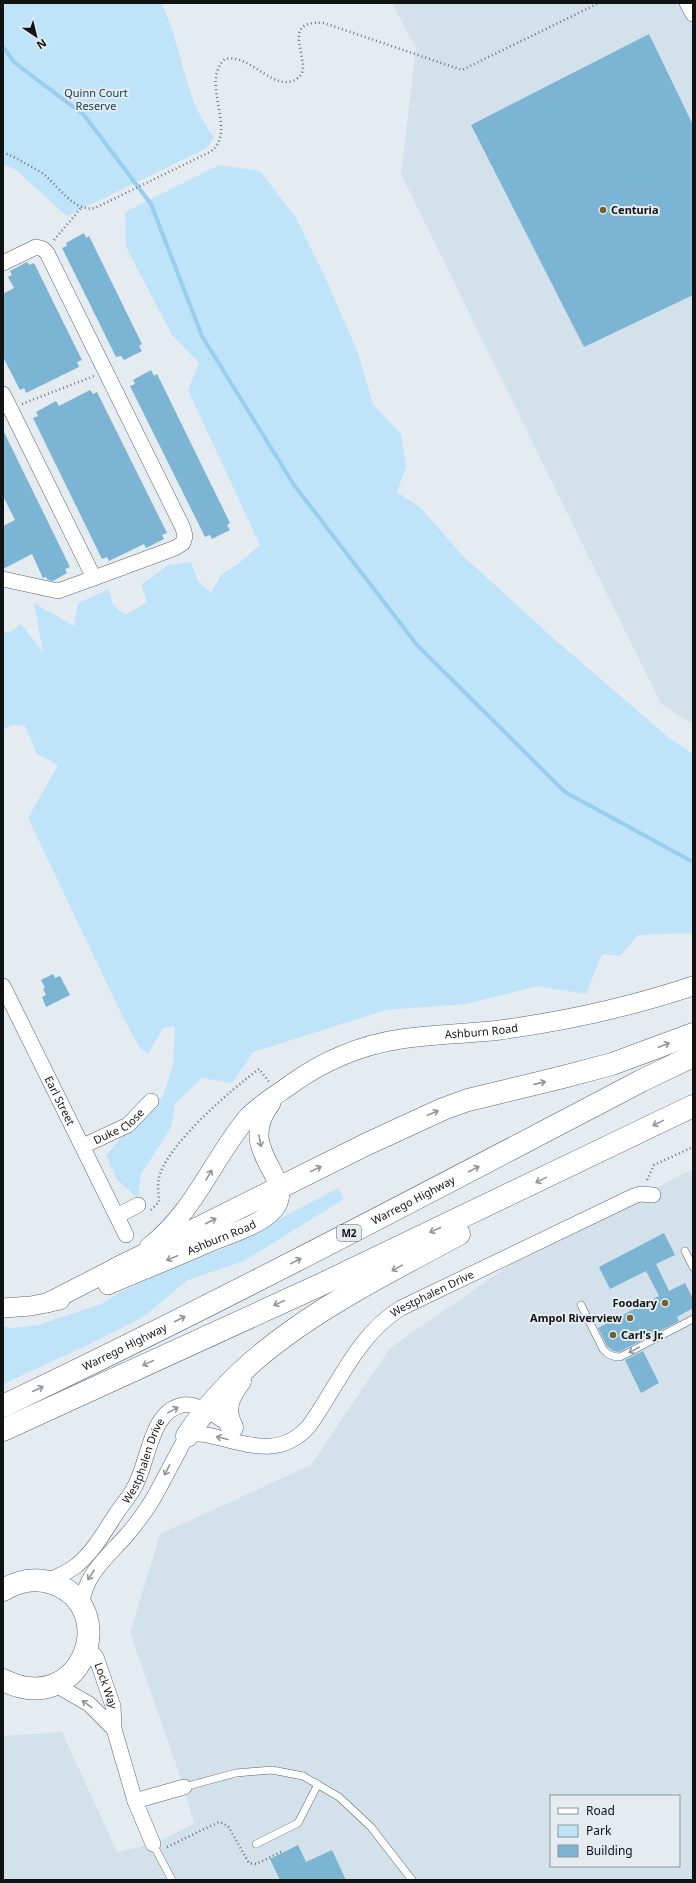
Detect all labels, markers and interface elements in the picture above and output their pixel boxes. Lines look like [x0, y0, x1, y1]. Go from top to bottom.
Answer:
north arrow [16, 16, 56, 56]
text: N [34, 36, 50, 53]
park label: Quinn Court Reserve [64, 85, 128, 113]
place label: Centuria [611, 202, 659, 217]
marker: Centuria [598, 205, 608, 215]
street label: Ashburn Road [444, 1020, 519, 1042]
one-way arrow [658, 1041, 670, 1049]
street label: Earl Street [42, 1073, 79, 1128]
one-way arrow [533, 1078, 546, 1086]
street label: Duke Close [91, 1105, 147, 1147]
one-way arrow [426, 1109, 438, 1116]
one-way arrow [652, 1120, 664, 1127]
one-way arrow [256, 1134, 264, 1147]
one-way arrow [467, 1164, 479, 1172]
one-way arrow [309, 1165, 321, 1173]
one-way arrow [206, 1169, 214, 1181]
street label: Warrego Highway [368, 1171, 458, 1228]
one-way arrow [535, 1176, 547, 1184]
street label: Ashburn Road [185, 1216, 258, 1258]
one-way arrow [205, 1217, 217, 1224]
road number: M2 [337, 1225, 361, 1241]
one-way arrow [429, 1227, 441, 1234]
one-way arrow [167, 1255, 179, 1262]
one-way arrow [290, 1257, 302, 1264]
one-way arrow [391, 1265, 403, 1273]
street label: Westphalen Drive [387, 1266, 476, 1320]
place label: Foodary [612, 1295, 658, 1310]
marker: Foodary [660, 1298, 670, 1308]
one-way arrow [273, 1300, 285, 1308]
place label: Ampol Riverview [530, 1310, 623, 1325]
marker: Ampol Riverview [625, 1313, 635, 1323]
one-way arrow [174, 1315, 186, 1323]
street label: Warrego Highway [79, 1319, 169, 1374]
place label: Carl's Jr. [621, 1327, 664, 1342]
marker: Carl's Jr. [608, 1330, 618, 1340]
one-way arrow [628, 1347, 640, 1354]
one-way arrow [142, 1360, 154, 1367]
one-way arrow [32, 1385, 44, 1392]
one-way arrow [167, 1406, 179, 1413]
street label: Westphalen Drive [118, 1415, 167, 1506]
one-way arrow [216, 1434, 229, 1441]
one-way arrow [163, 1464, 171, 1476]
one-way arrow [87, 1569, 95, 1581]
street label: Lock Way [91, 1660, 121, 1709]
one-way arrow [82, 1700, 93, 1708]
legend [550, 1795, 680, 1867]
text: Road [586, 1802, 615, 1819]
text: Park [586, 1822, 612, 1839]
text: Building [586, 1842, 633, 1859]

